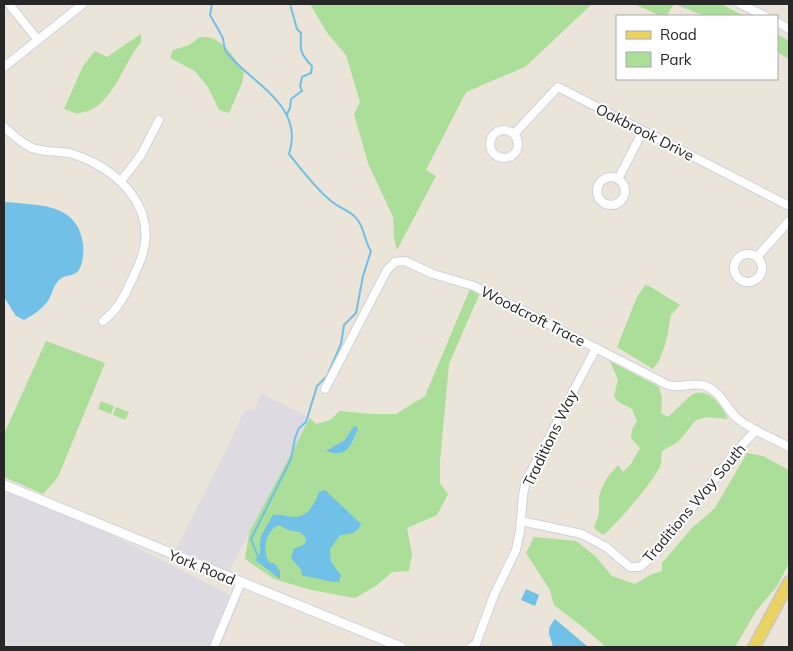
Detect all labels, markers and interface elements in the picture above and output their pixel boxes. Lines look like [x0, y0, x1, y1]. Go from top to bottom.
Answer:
legend [616, 15, 778, 80]
text: Road [660, 25, 697, 44]
text: Park [660, 50, 692, 69]
street label: Oakbrook Drive [593, 99, 697, 165]
street label: Woodcroft Trace [478, 281, 588, 351]
street label: Traditions Way [518, 387, 582, 489]
street label: Traditions Way South [639, 440, 749, 566]
street label: York Road [165, 545, 238, 589]

